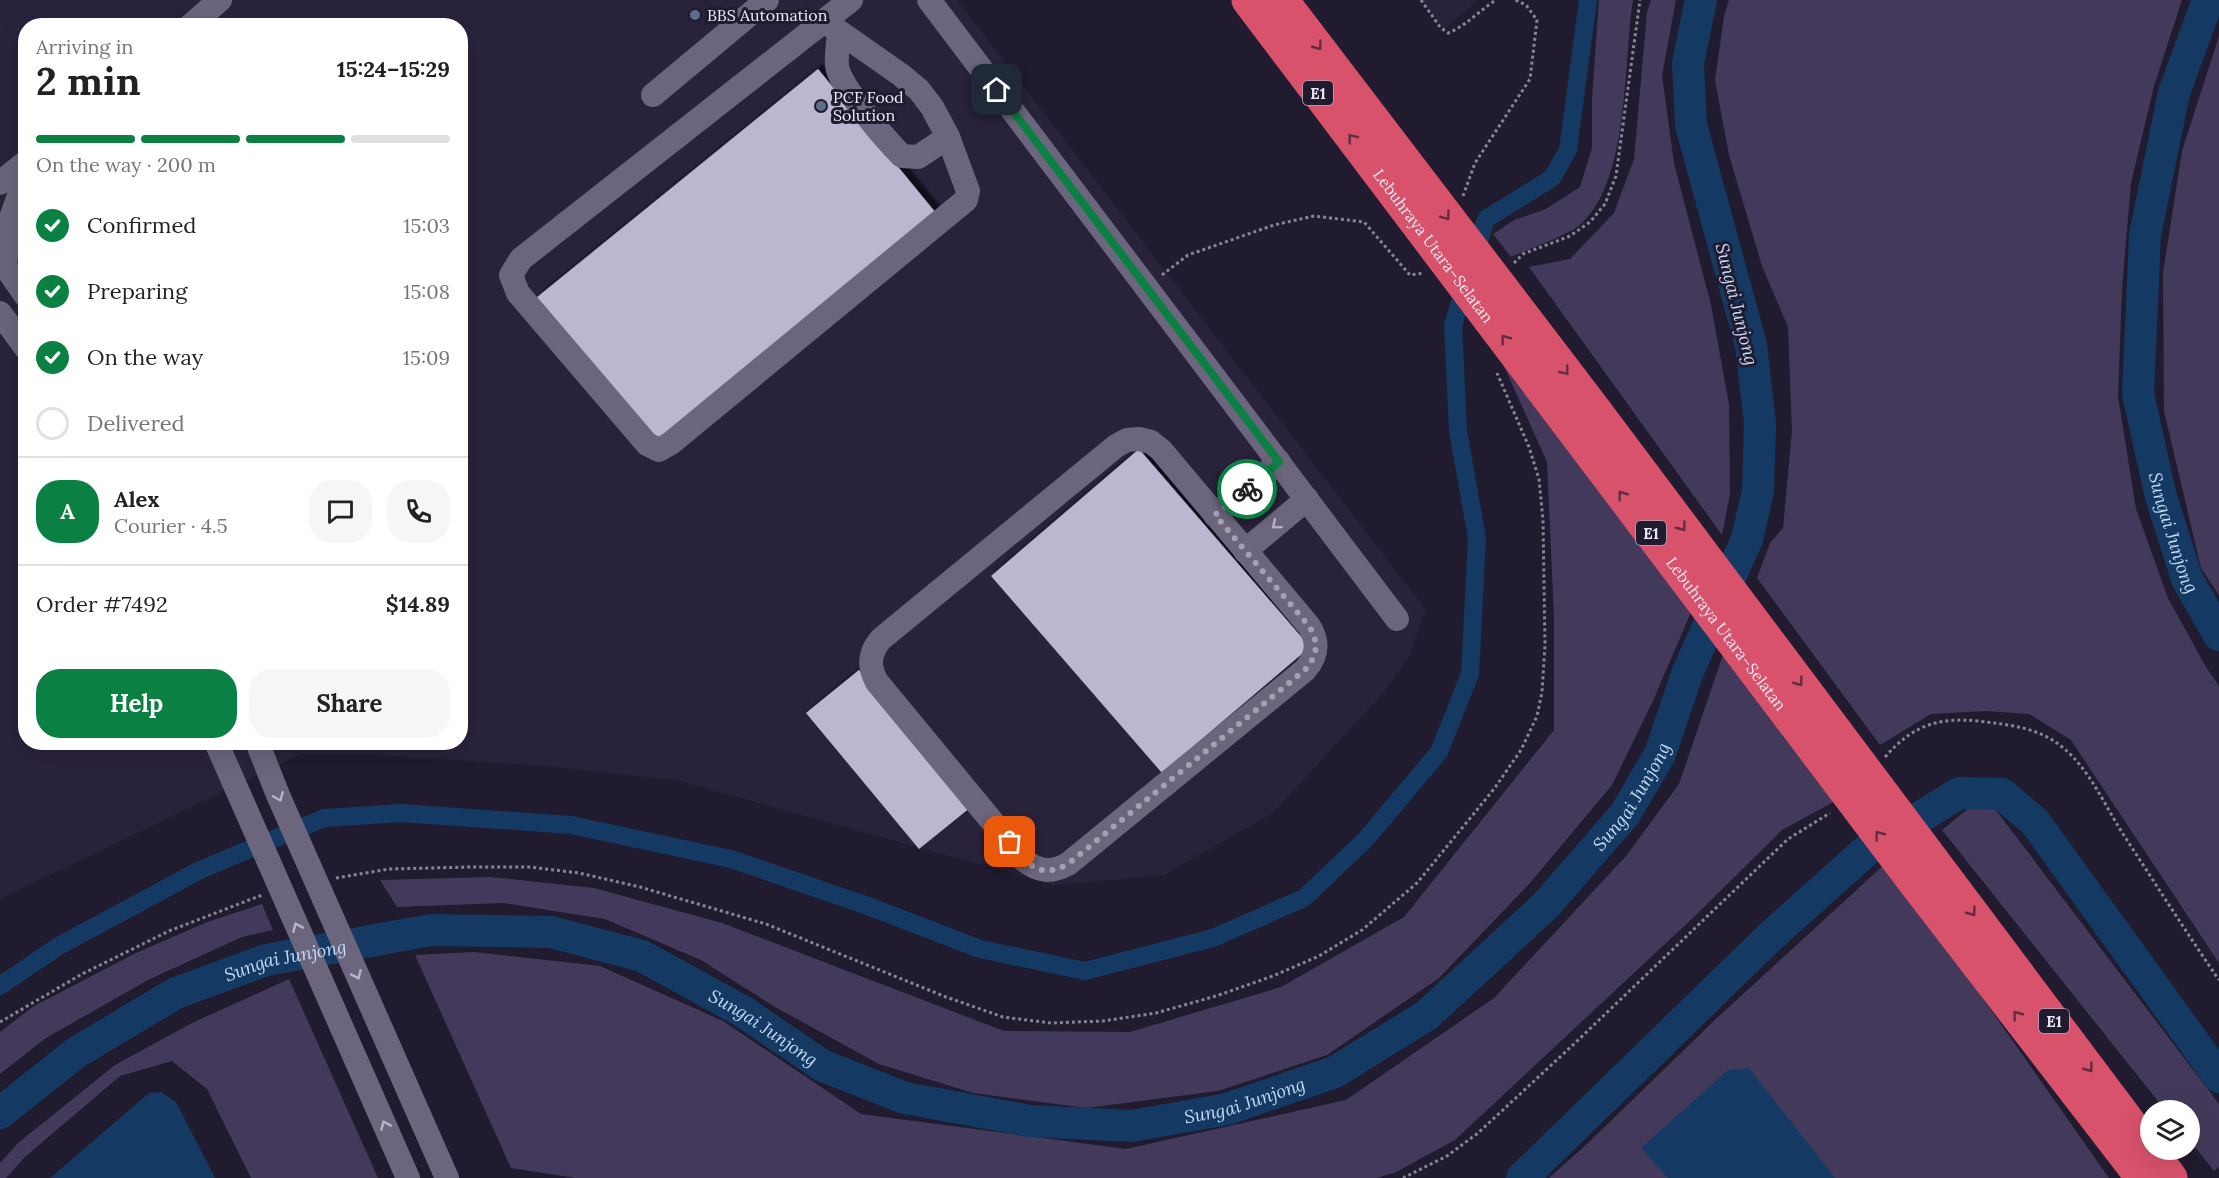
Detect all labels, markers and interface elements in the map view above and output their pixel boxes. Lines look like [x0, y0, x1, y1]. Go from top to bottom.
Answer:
place label: BBS Automation [707, 5, 828, 25]
marker: BBS Automation [688, 8, 702, 22]
text: Arriving in [36, 34, 133, 59]
one-way arrow [1310, 40, 1321, 51]
text: 15:24–15:29 [337, 55, 450, 83]
text: 2 min [36, 56, 141, 106]
pin [971, 64, 1022, 115]
icon: home [980, 73, 1013, 106]
road number: E1 [1303, 81, 1333, 105]
place label: PCF Food Solution [833, 87, 904, 125]
marker: PCF Food Solution [814, 99, 828, 113]
one-way arrow [1348, 134, 1359, 145]
text: On the way · 200 m [36, 152, 216, 177]
street label: Lebuhraya Utara–Selatan [1369, 165, 1498, 327]
icon: check [36, 209, 69, 242]
one-way arrow [1439, 209, 1450, 220]
text: Confirmed [87, 211, 196, 239]
text: 15:03 [403, 213, 450, 238]
water label: Sungai Junjong [1711, 241, 1763, 367]
icon: check [36, 275, 69, 308]
text: Preparing [87, 277, 187, 305]
text: 15:08 [403, 279, 450, 304]
one-way arrow [1501, 335, 1512, 346]
icon: check [36, 341, 69, 374]
text: On the way [87, 343, 203, 371]
text: 15:09 [403, 345, 450, 370]
one-way arrow [1557, 364, 1568, 375]
text: Delivered [87, 409, 185, 437]
courier [1217, 459, 1277, 519]
water label: Sungai Junjong [2144, 470, 2204, 597]
icon: bike [1231, 473, 1264, 506]
button: chat [309, 480, 372, 543]
button: phone [387, 480, 450, 543]
text: Alex [114, 485, 159, 513]
one-way arrow [1619, 491, 1630, 502]
text: A [60, 497, 75, 525]
text: Courier · 4.5 [114, 513, 228, 538]
one-way arrow [1272, 518, 1283, 529]
one-way arrow [1675, 520, 1686, 531]
road number: E1 [1636, 521, 1666, 545]
street label: Lebuhraya Utara–Selatan [1662, 553, 1791, 715]
text: Order #7492 [36, 590, 168, 618]
text: $14.89 [386, 590, 450, 618]
button: Help [36, 669, 237, 738]
button: Share [249, 669, 450, 738]
one-way arrow [1792, 675, 1803, 686]
water label: Sungai Junjong [1587, 740, 1674, 855]
one-way arrow [272, 791, 284, 802]
pin [984, 816, 1035, 867]
icon: bag [993, 825, 1026, 858]
one-way arrow [1875, 831, 1886, 842]
one-way arrow [1965, 905, 1976, 916]
one-way arrow [292, 922, 304, 933]
water label: Sungai Junjong [221, 934, 348, 986]
one-way arrow [350, 969, 362, 980]
water label: Sungai Junjong [705, 984, 822, 1071]
road number: E1 [2039, 1009, 2069, 1033]
one-way arrow [2014, 1010, 2025, 1021]
one-way arrow [2082, 1062, 2093, 1073]
water label: Sungai Junjong [1182, 1072, 1308, 1128]
map controls [2140, 1100, 2200, 1160]
button: layers [2140, 1100, 2200, 1160]
one-way arrow [380, 1120, 392, 1131]

